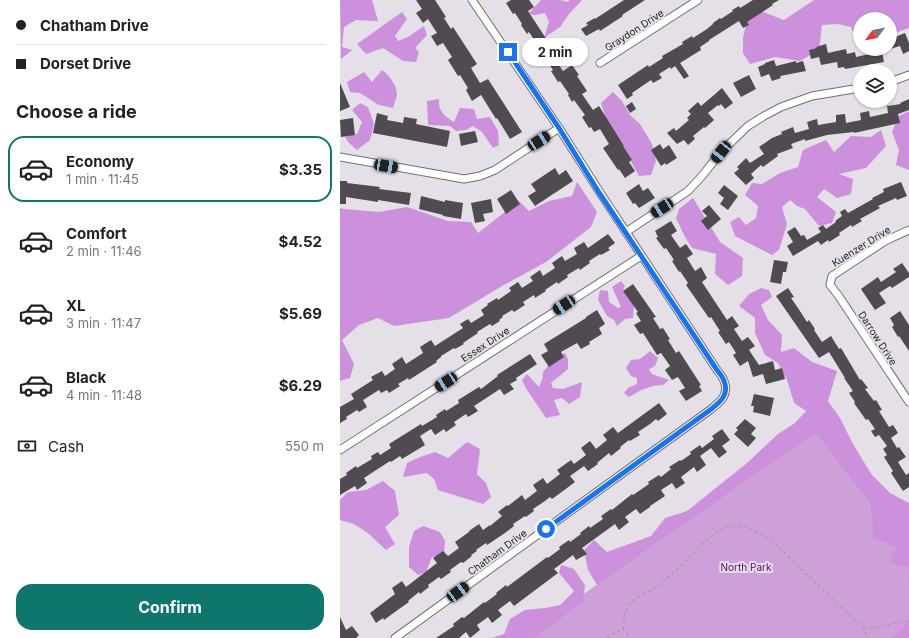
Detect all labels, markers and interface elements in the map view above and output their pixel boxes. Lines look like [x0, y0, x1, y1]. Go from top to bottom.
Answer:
street label: Graydon Drive [602, 6, 666, 53]
north arrow [853, 12, 897, 56]
map controls [853, 12, 897, 108]
text: Chatham Drive [40, 16, 149, 35]
callout: 2 min [522, 38, 588, 66]
route end [499, 43, 517, 61]
text: 2 min [538, 44, 572, 60]
text: Dorset Drive [40, 54, 131, 73]
button: layers [853, 64, 897, 108]
text: Choose a ride [16, 101, 137, 122]
car [526, 129, 552, 153]
car [709, 139, 733, 165]
icon: car [18, 151, 54, 187]
text: Economy [66, 152, 134, 171]
car [373, 158, 399, 174]
text: $3.35 [279, 160, 322, 179]
text: 1 min · 11:45 [66, 171, 139, 187]
car [649, 196, 675, 220]
icon: car [18, 223, 54, 259]
street label: Kuenzer Drive [830, 223, 893, 269]
text: Comfort [66, 224, 127, 243]
text: $4.52 [279, 232, 322, 251]
text: 2 min · 11:46 [66, 243, 142, 259]
car [551, 293, 577, 317]
icon: car [18, 295, 54, 331]
text: XL [66, 296, 86, 315]
text: $5.69 [279, 304, 322, 323]
street label: Darrow Drive [856, 309, 900, 367]
text: 3 min · 11:47 [66, 315, 141, 331]
street label: Essex Drive [459, 324, 512, 364]
icon: car [18, 367, 54, 403]
text: Black [66, 368, 106, 387]
car [433, 370, 459, 394]
text: $6.29 [279, 376, 322, 395]
text: 4 min · 11:48 [66, 387, 142, 403]
icon: cash [16, 435, 38, 457]
text: Cash [48, 437, 84, 456]
text: 550 m [285, 438, 324, 454]
route start [537, 520, 555, 538]
street label: Chatham Drive [465, 526, 529, 577]
park label: North Park [721, 561, 772, 573]
car [445, 580, 471, 604]
button: Confirm [16, 584, 324, 630]

